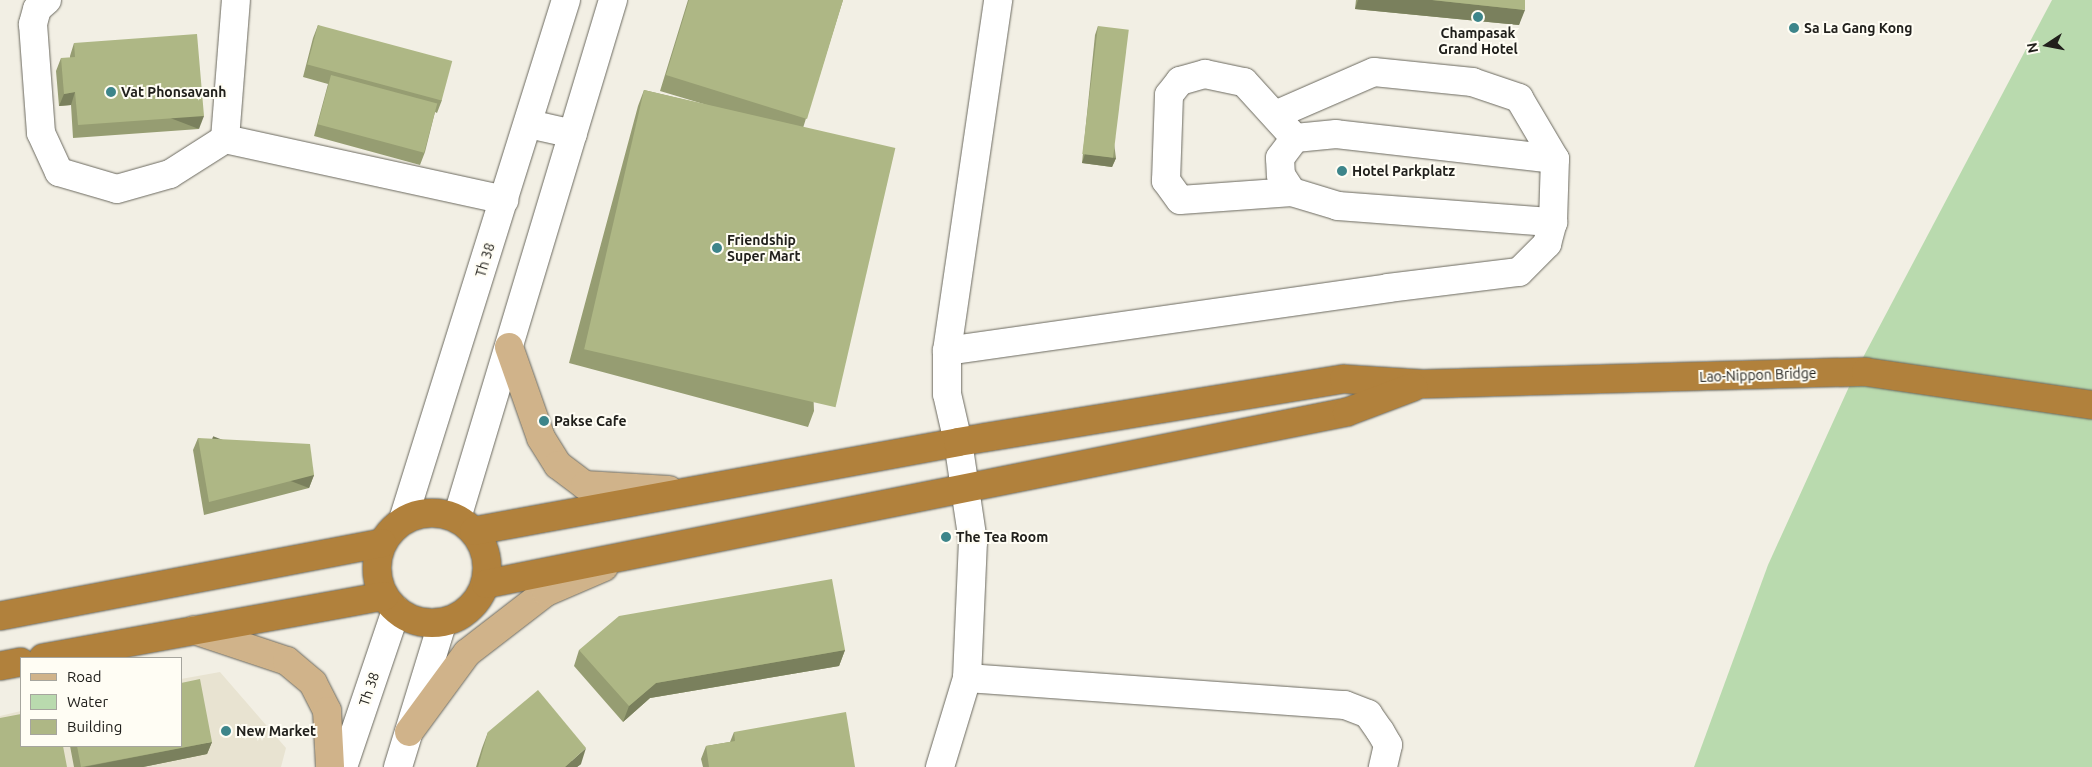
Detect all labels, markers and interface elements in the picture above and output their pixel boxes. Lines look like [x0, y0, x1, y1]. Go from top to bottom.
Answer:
marker: Champasak Grand Hotel [1472, 11, 1484, 23]
place label: Sa La Gang Kong [1804, 20, 1913, 36]
north arrow [2022, 20, 2072, 70]
marker: Sa La Gang Kong [1788, 22, 1800, 34]
place label: Champasak Grand Hotel [1438, 25, 1518, 58]
text: N [2023, 41, 2041, 55]
place label: Vat Phonsavanh [121, 84, 226, 100]
marker: Vat Phonsavanh [105, 86, 117, 98]
place label: Hotel Parkplatz [1352, 163, 1455, 179]
marker: Hotel Parkplatz [1336, 165, 1348, 177]
place label: Friendship Super Mart [727, 232, 801, 264]
street label: Th 38 [472, 241, 498, 279]
marker: Friendship Super Mart [711, 242, 723, 254]
street label: Lao-Nippon Bridge [1699, 365, 1817, 385]
place label: Pakse Cafe [554, 413, 626, 429]
marker: Pakse Cafe [538, 415, 550, 427]
place label: The Tea Room [956, 529, 1048, 545]
marker: The Tea Room [940, 531, 952, 543]
legend [20, 657, 182, 747]
text: Road [67, 668, 102, 685]
street label: Th 38 [355, 670, 383, 708]
text: Water [67, 693, 108, 710]
text: Building [67, 718, 122, 735]
place label: New Market [236, 723, 316, 739]
marker: New Market [220, 725, 232, 737]

